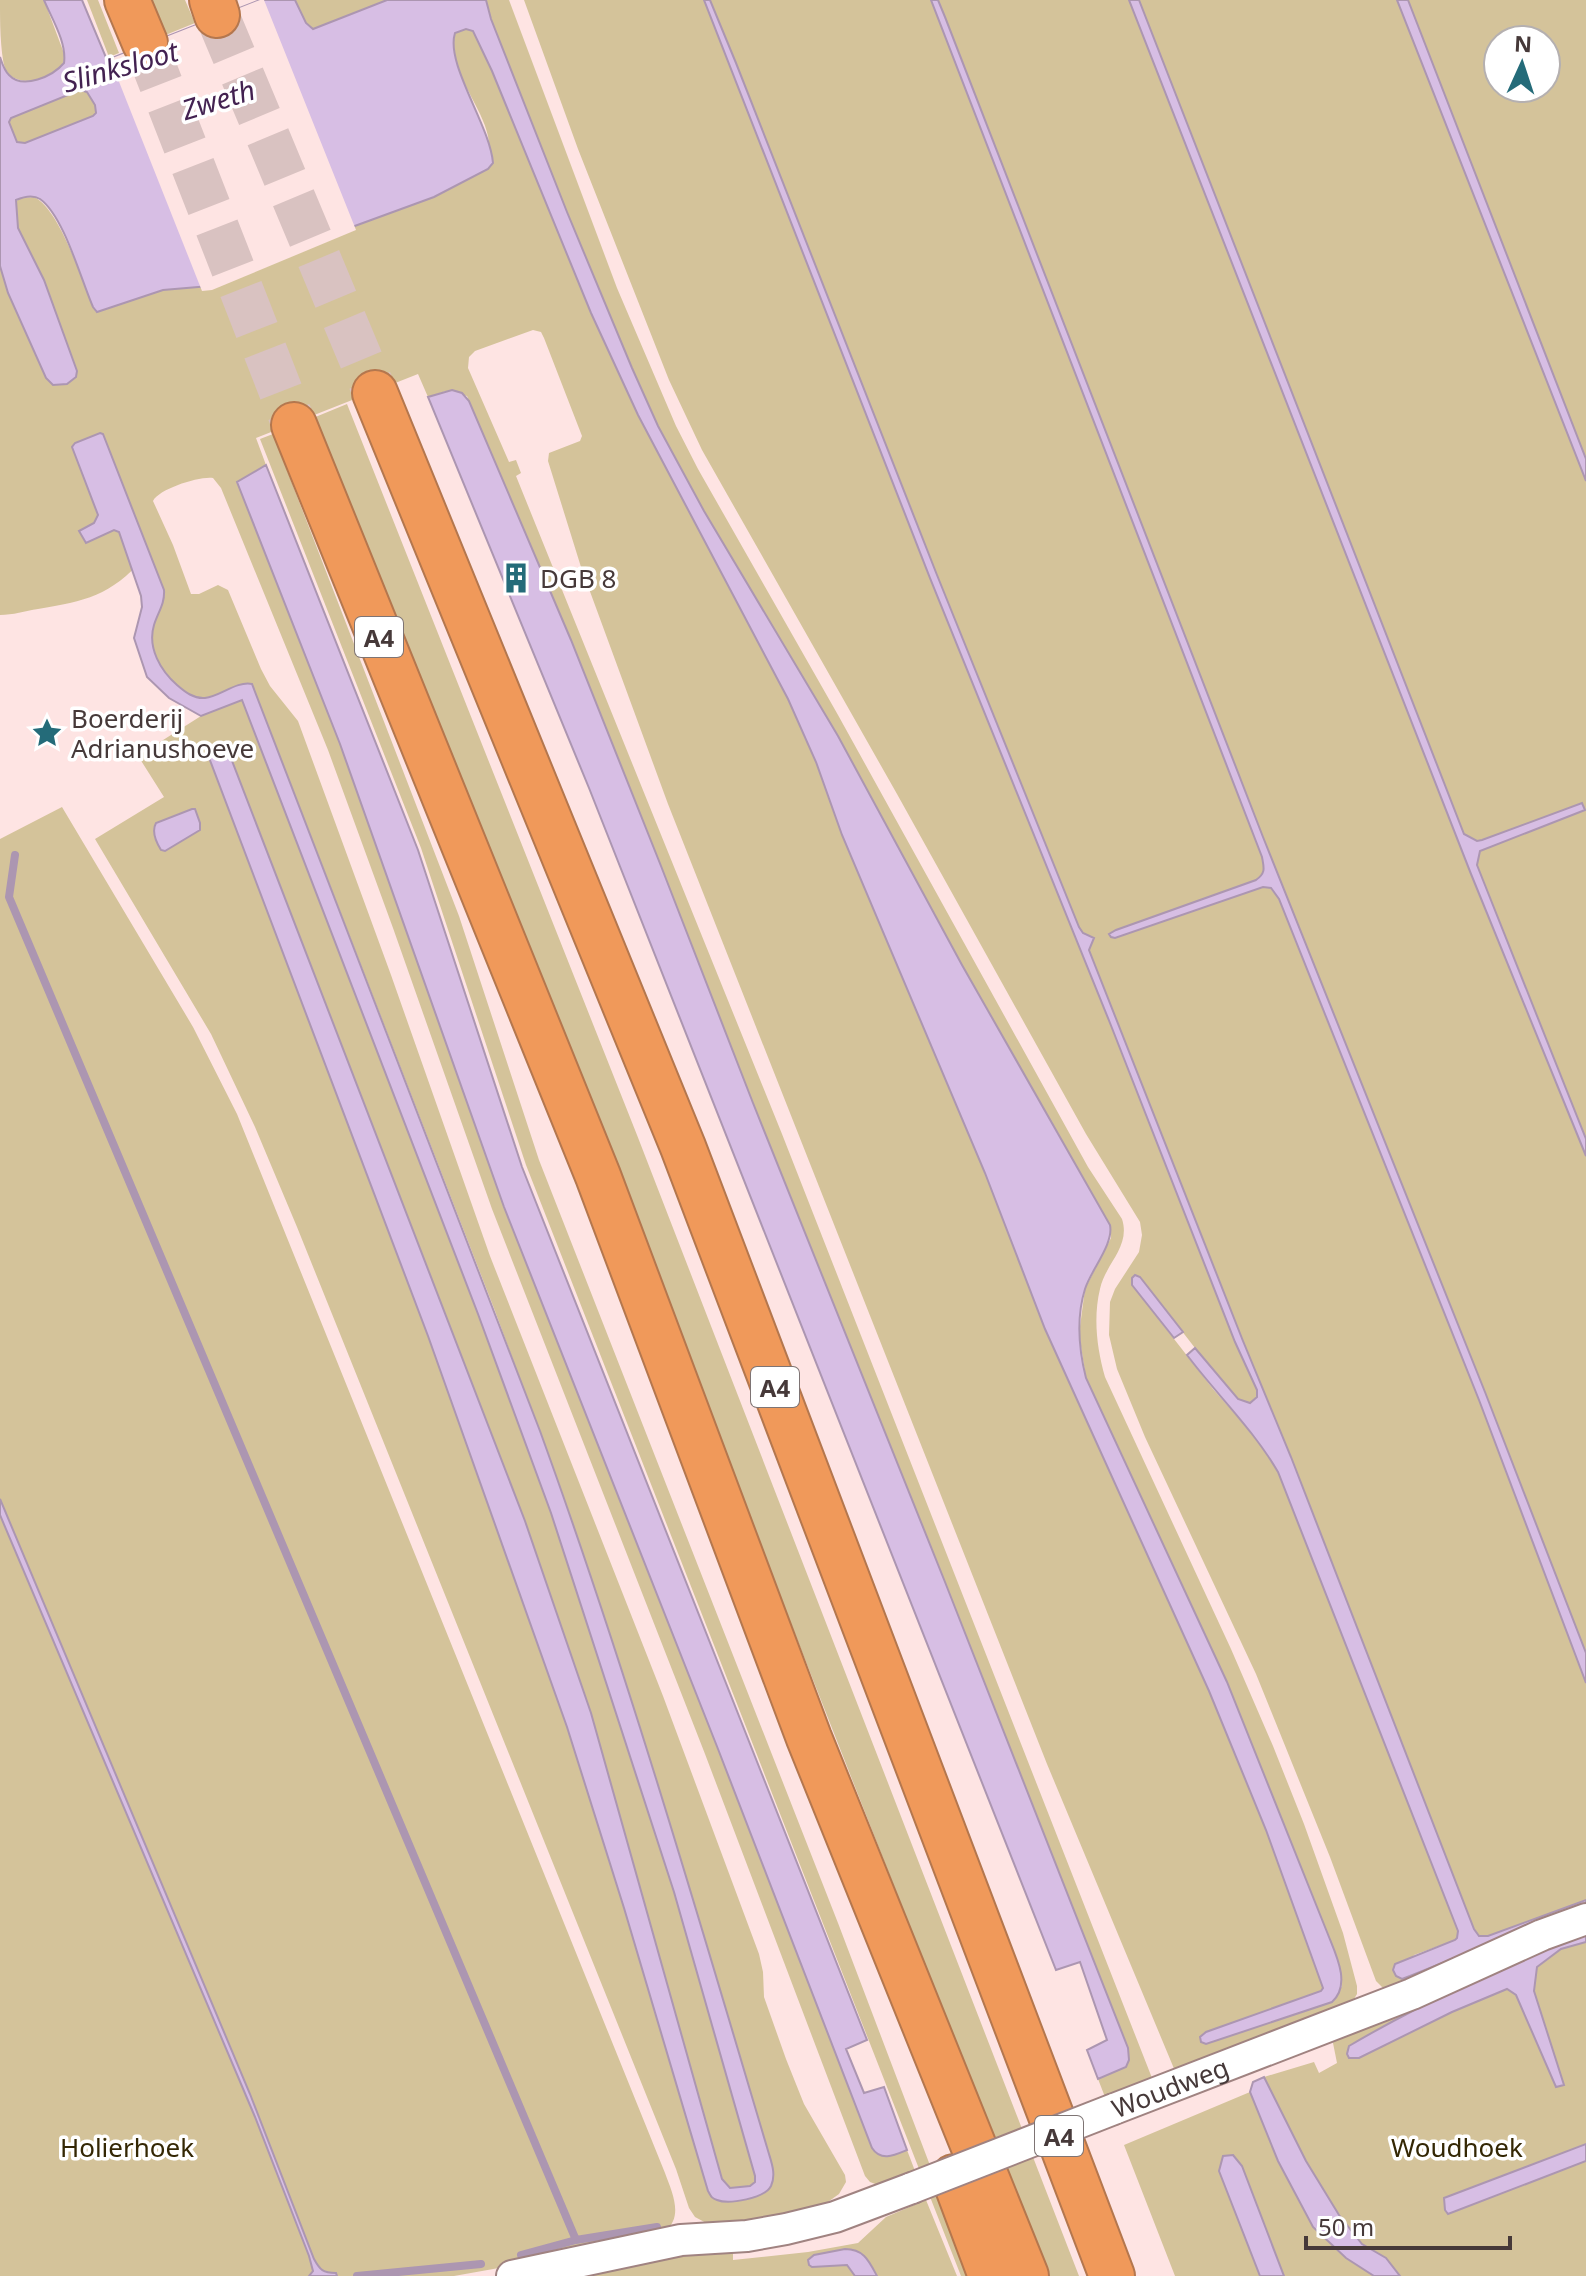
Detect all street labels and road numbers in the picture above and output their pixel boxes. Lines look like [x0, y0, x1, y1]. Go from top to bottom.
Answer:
road number: A4 [355, 617, 403, 657]
road number: A4 [751, 1367, 799, 1407]
street label: Woudweg [1106, 2049, 1234, 2126]
road number: A4 [1035, 2116, 1083, 2156]

